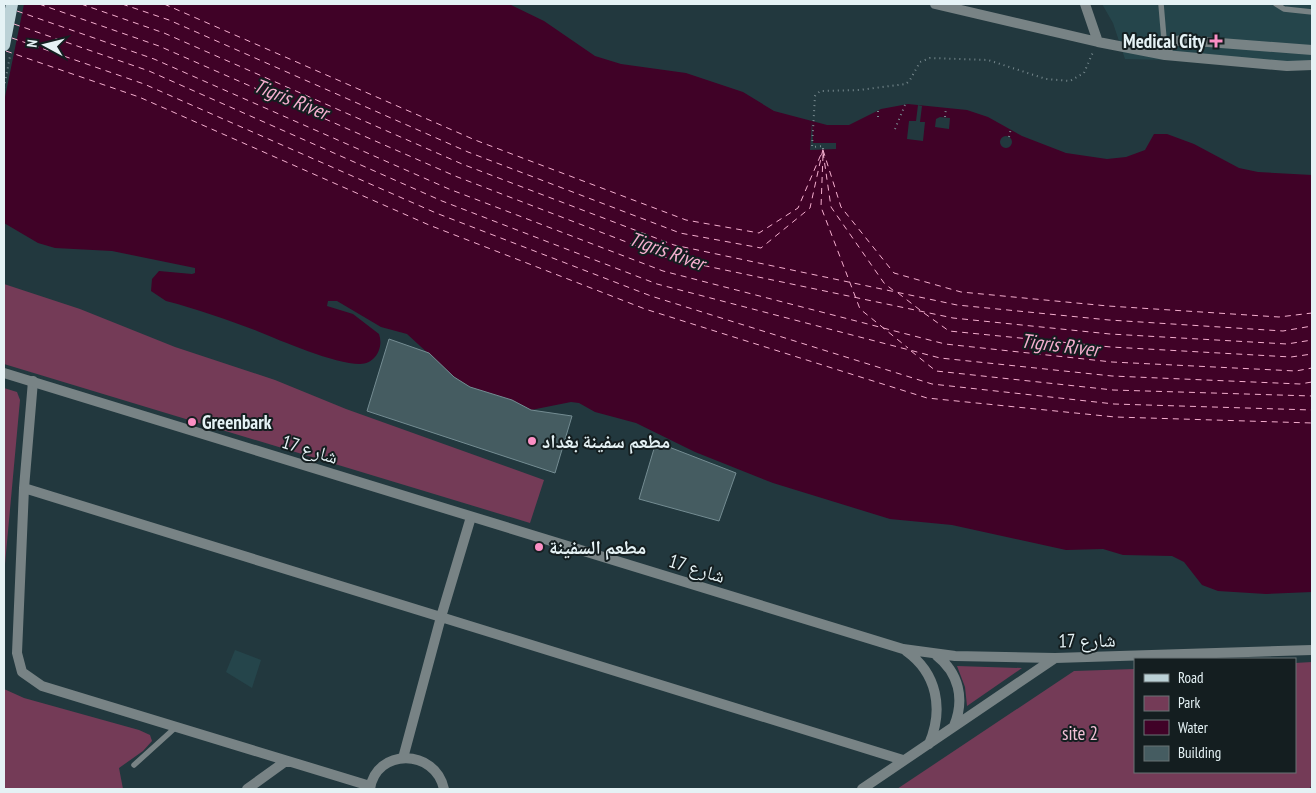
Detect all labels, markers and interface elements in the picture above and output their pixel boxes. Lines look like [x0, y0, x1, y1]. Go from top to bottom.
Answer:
north arrow [20, 20, 70, 70]
place label: Medical City [1123, 29, 1205, 53]
marker: Medical City [1209, 34, 1223, 48]
text: N [23, 39, 41, 48]
water label: Tigris River [250, 72, 334, 127]
water label: Tigris River [626, 225, 711, 277]
water label: Tigris River [1020, 327, 1103, 363]
place label: Greenbark [202, 410, 272, 434]
marker: Greenbark [186, 416, 198, 428]
street label: شارع 17 [279, 429, 341, 469]
place label: مطعم سفينة بغداد [542, 429, 670, 454]
marker: مطعم سفينة بغداد [526, 435, 538, 447]
place label: مطعم السفينة [549, 535, 646, 560]
marker: مطعم السفينة [533, 541, 545, 553]
street label: شارع 17 [666, 548, 728, 588]
street label: شارع 17 [1058, 628, 1116, 652]
legend [1134, 658, 1296, 773]
text: Road [1178, 668, 1204, 687]
text: Park [1178, 693, 1200, 712]
text: Water [1178, 718, 1209, 737]
park label: site 2 [1062, 721, 1098, 745]
text: Building [1178, 743, 1221, 762]

